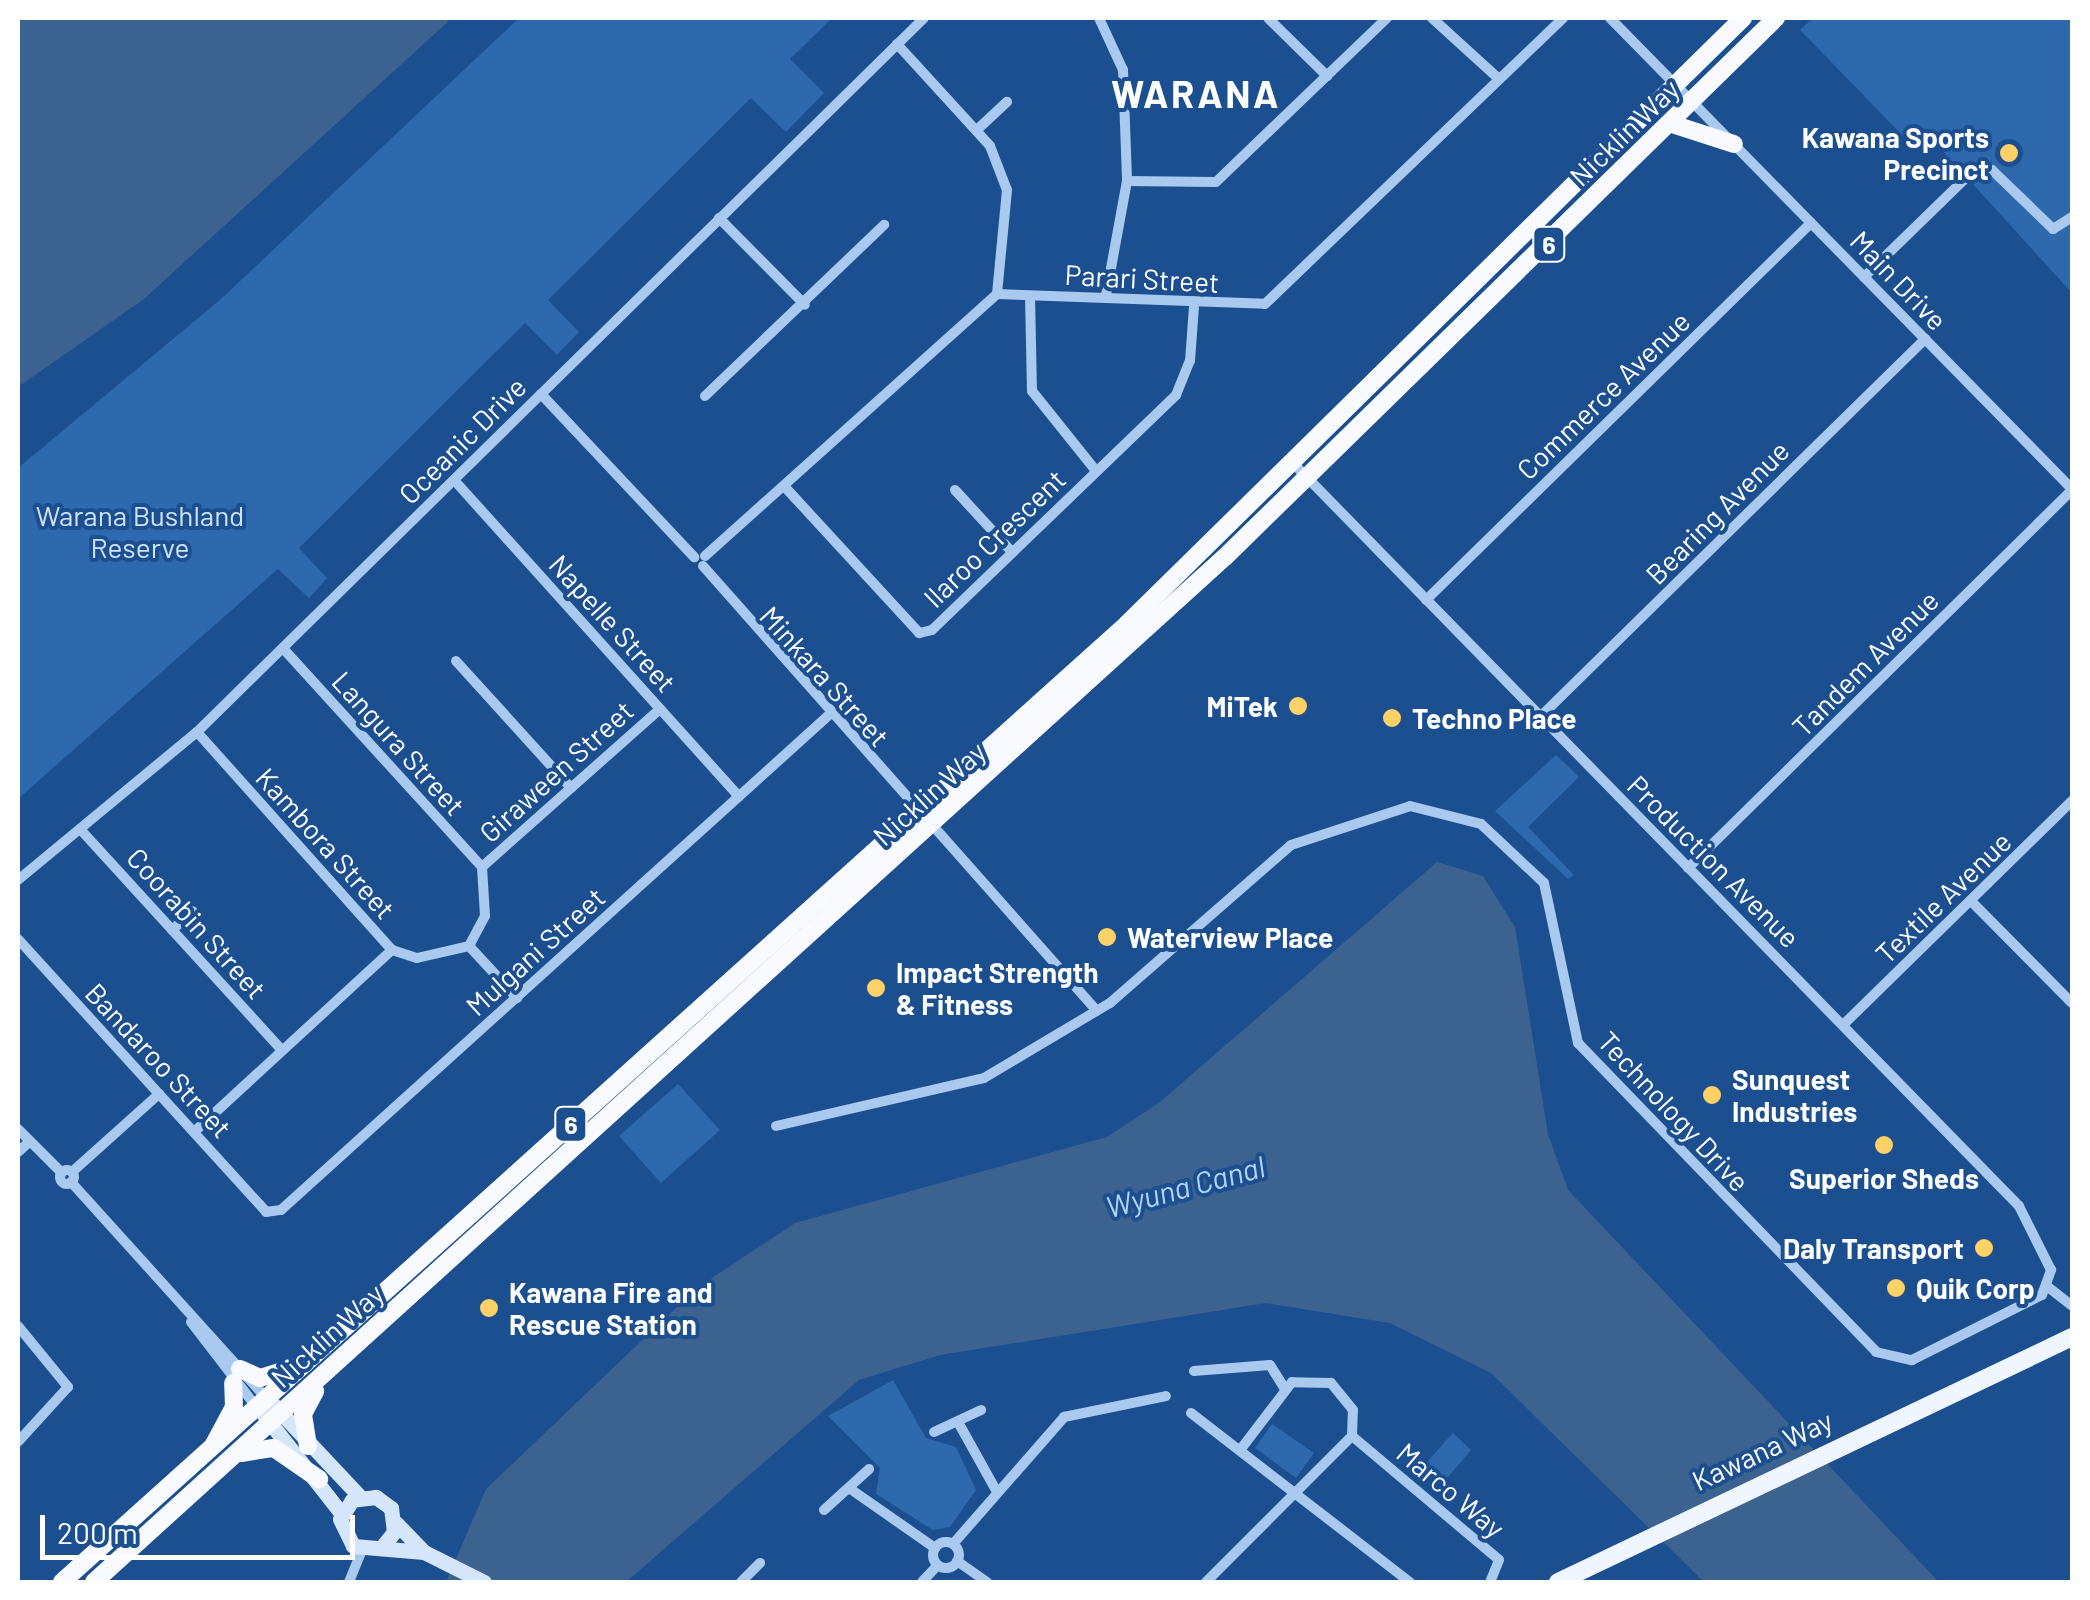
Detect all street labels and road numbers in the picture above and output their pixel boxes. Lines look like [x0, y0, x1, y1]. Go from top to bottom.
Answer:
street label: Nicklin Way [1562, 72, 1686, 192]
road number: 6 [1532, 224, 1566, 264]
street label: Main Drive [1844, 224, 1954, 336]
street label: Parari Street [1064, 257, 1220, 299]
street label: Commerce Avenue [1510, 304, 1696, 486]
street label: Oceanic Drive [392, 370, 532, 510]
street label: Bearing Avenue [1638, 433, 1796, 591]
street label: Ilaroo Crescent [916, 462, 1072, 614]
street label: Napelle Street [543, 547, 683, 699]
street label: Tandem Avenue [1785, 583, 1945, 743]
street label: Minkara Street [753, 599, 897, 753]
street label: Langura Street [326, 664, 472, 822]
street label: Giraween Street [472, 693, 640, 849]
street label: Nicklin Way [866, 734, 992, 852]
street label: Kambora Street [249, 761, 403, 925]
street label: Production Avenue [1621, 768, 1807, 954]
street label: Textile Avenue [1868, 824, 2018, 970]
street label: Coorabin Street [120, 841, 274, 1005]
street label: Mulgani Street [459, 880, 611, 1022]
street label: Bandaroo Street [79, 976, 239, 1144]
street label: Technology Drive [1591, 1024, 1757, 1198]
road number: 6 [554, 1104, 588, 1144]
street label: Nicklin Way [264, 1276, 390, 1394]
street label: Kawana Way [1687, 1403, 1837, 1497]
street label: Marco Way [1390, 1435, 1512, 1545]

